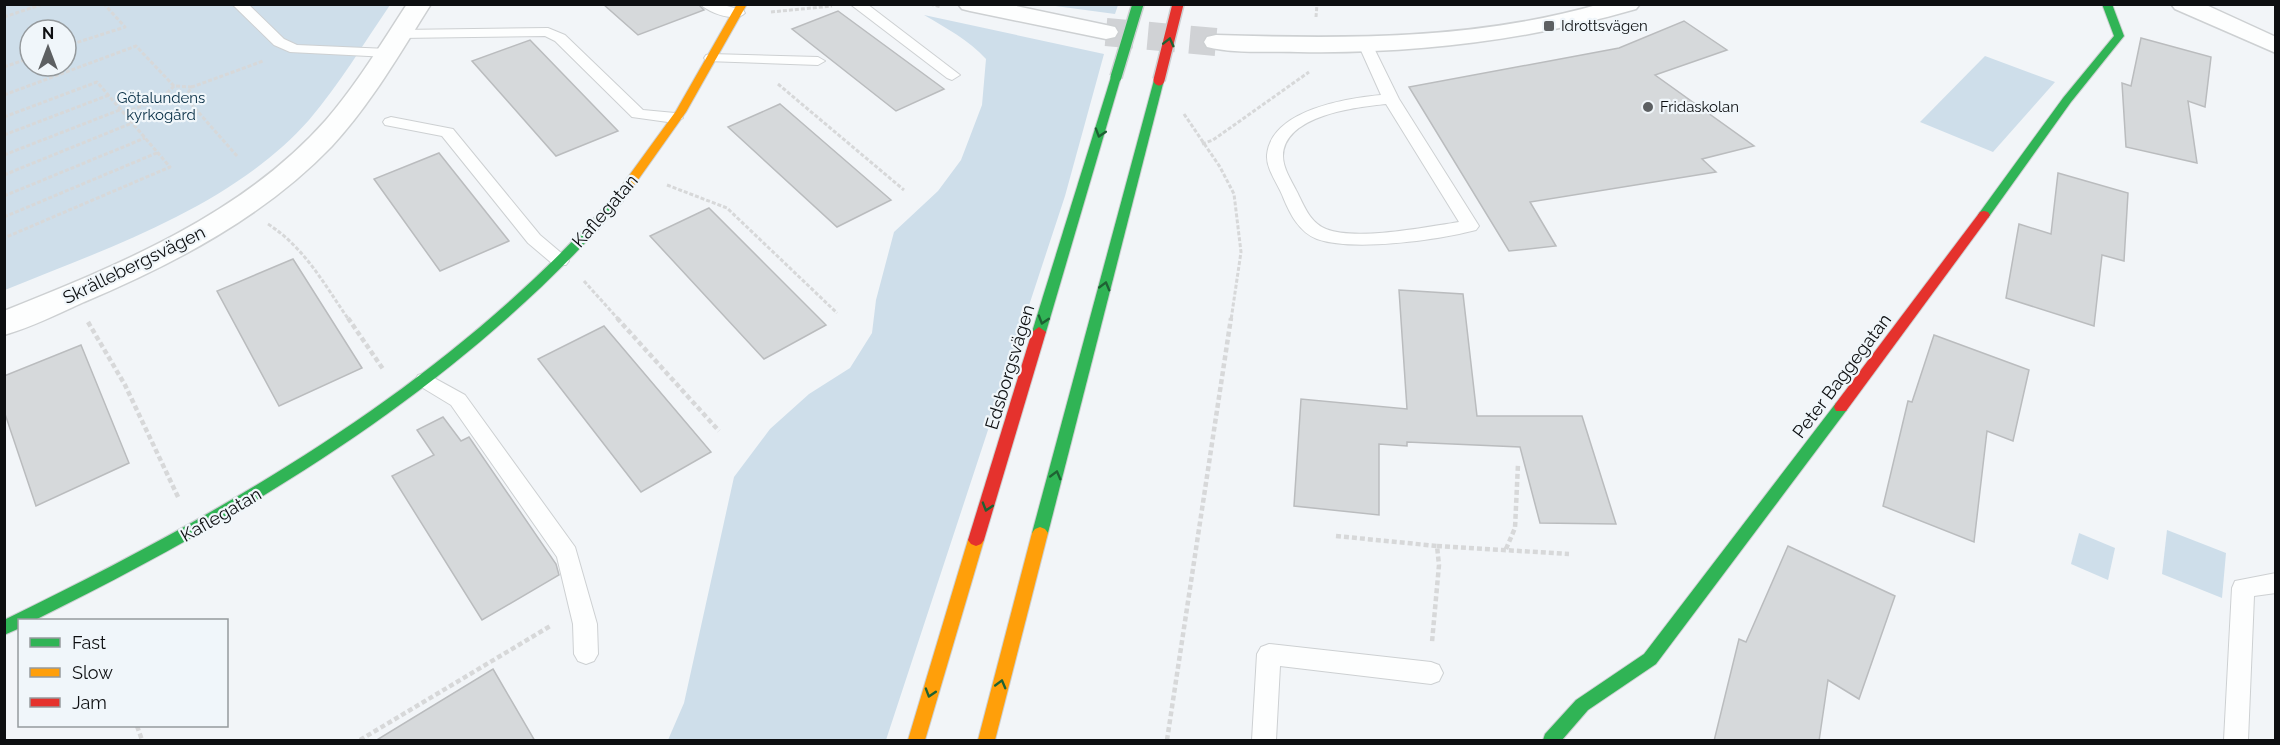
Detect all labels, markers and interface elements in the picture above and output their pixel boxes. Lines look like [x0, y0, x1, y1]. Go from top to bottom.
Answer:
place label: Idrottsvägen [1561, 17, 1648, 35]
north arrow [18, 18, 78, 78]
marker: Idrottsvägen [1542, 19, 1556, 33]
text: N [42, 24, 54, 43]
one-way arrow [1161, 37, 1174, 47]
park label: Götalundens kyrkogård [117, 89, 205, 124]
place label: Fridaskolan [1660, 98, 1739, 116]
marker: Fridaskolan [1641, 100, 1655, 114]
one-way arrow [1095, 127, 1107, 138]
street label: Kaflegatan [567, 170, 642, 251]
street label: Skrällebergsvägen [59, 221, 208, 308]
one-way arrow [1098, 281, 1110, 292]
street label: Edsborgsvägen [981, 302, 1038, 432]
street label: Peter Baggegatan [1788, 309, 1895, 442]
one-way arrow [1038, 314, 1050, 325]
one-way arrow [1048, 470, 1061, 480]
street label: Kaflegatan [177, 483, 265, 546]
one-way arrow [982, 501, 994, 512]
legend [18, 619, 228, 727]
text: Fast [72, 632, 106, 653]
text: Slow [72, 662, 113, 683]
one-way arrow [994, 679, 1007, 689]
one-way arrow [925, 687, 937, 698]
text: Jam [72, 692, 107, 713]

